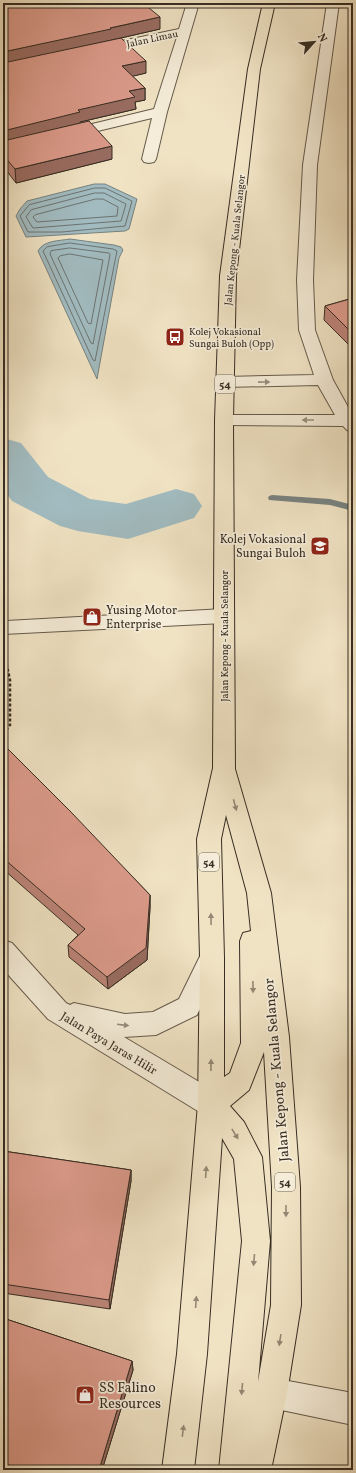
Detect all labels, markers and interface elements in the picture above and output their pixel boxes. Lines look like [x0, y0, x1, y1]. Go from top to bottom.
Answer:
north arrow [294, 22, 334, 62]
street label: Jalan Limau [125, 27, 180, 51]
text: N [313, 31, 330, 45]
street label: Jalan Kepong - Kuala Selangor [221, 174, 249, 306]
place label: Kolej Vokasional Sungai Buloh (Opp) [189, 325, 274, 351]
bus stop icon: Kolej Vokasional Sungai Buloh (Opp) [164, 326, 186, 348]
road number: 54 [215, 375, 235, 393]
one-way arrow [258, 379, 271, 385]
one-way arrow [302, 417, 314, 424]
place label: Kolej Vokasional Sungai Buloh [220, 532, 306, 562]
school or university icon: Kolej Vokasional Sungai Buloh [309, 535, 331, 557]
street label: Jalan Kepong - Kuala Selangor [218, 570, 232, 702]
place label: Yusing Motor Enterprise [106, 603, 177, 633]
shop icon: Yusing Motor Enterprise [81, 606, 103, 628]
one-way arrow [232, 799, 238, 811]
road number: 54 [199, 853, 219, 871]
one-way arrow [207, 913, 214, 925]
street label: Jalan Kepong - Kuala Selangor [260, 977, 295, 1162]
one-way arrow [250, 981, 256, 994]
street label: Jalan Paya Jaras Hilir [57, 1009, 160, 1079]
one-way arrow [116, 1021, 129, 1028]
one-way arrow [207, 1059, 214, 1071]
one-way arrow [232, 1128, 239, 1140]
one-way arrow [202, 1166, 209, 1178]
road number: 54 [275, 1173, 295, 1191]
one-way arrow [283, 1205, 289, 1218]
one-way arrow [251, 1254, 258, 1266]
one-way arrow [193, 1296, 200, 1308]
one-way arrow [277, 1334, 283, 1346]
place label: SS Falino Resources [99, 1379, 161, 1414]
one-way arrow [239, 1383, 246, 1396]
shop icon: SS Falino Resources [74, 1384, 96, 1406]
one-way arrow [180, 1425, 186, 1437]

